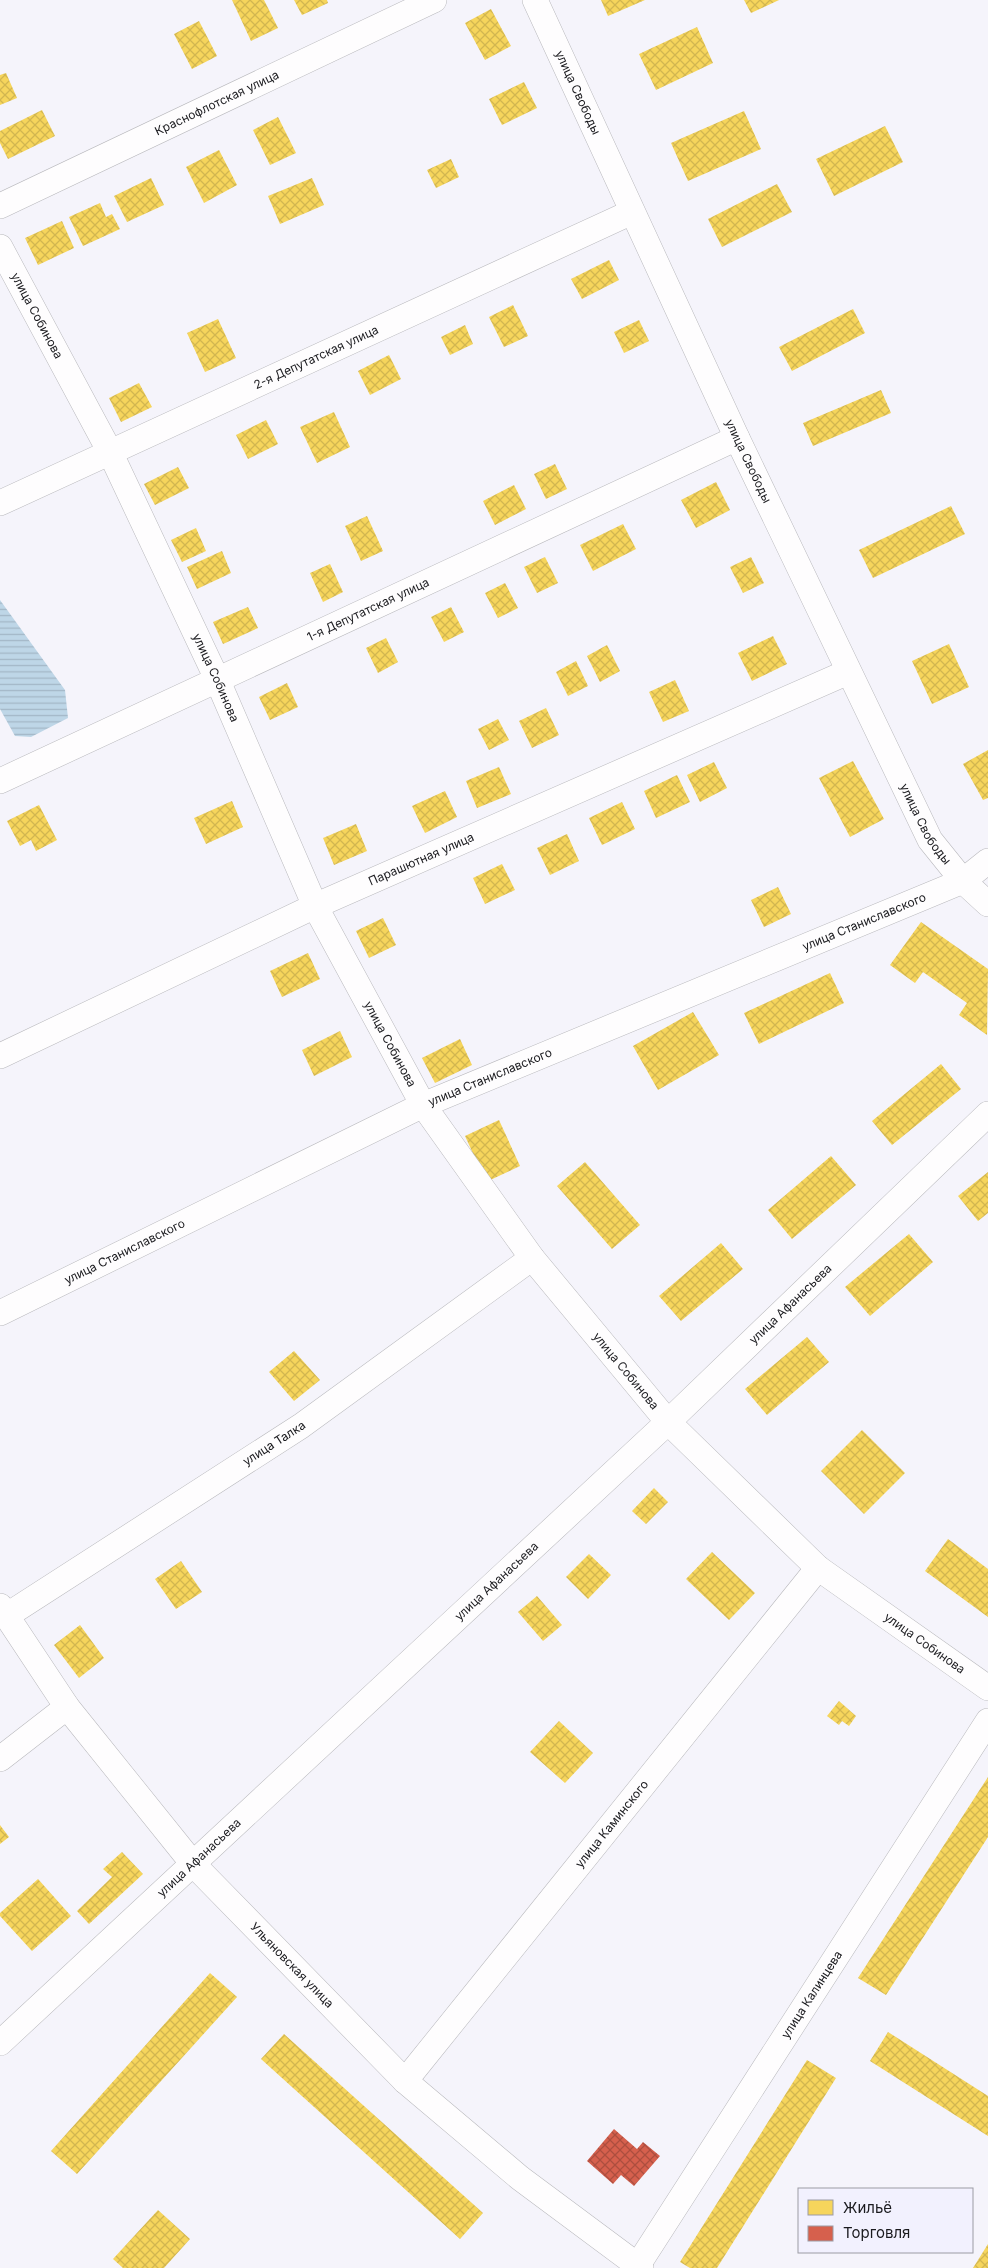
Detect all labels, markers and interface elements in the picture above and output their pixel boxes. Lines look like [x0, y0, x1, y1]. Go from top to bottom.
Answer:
street label: улица Свободы [552, 48, 604, 137]
street label: Краснофлотская улица [152, 67, 281, 138]
street label: улица Собинова [8, 270, 67, 361]
street label: 2-я Депутатская улица [251, 322, 381, 392]
street label: улица Свободы [722, 417, 775, 505]
street label: 1-я Депутатская улица [304, 574, 431, 644]
street label: улица Собинова [190, 631, 243, 724]
street label: улица Свободы [897, 781, 955, 867]
street label: Парашютная улица [366, 829, 476, 889]
street label: улица Станиславского [800, 889, 928, 954]
street label: улица Собинова [361, 998, 420, 1089]
street label: улица Станиславского [426, 1044, 554, 1109]
street label: улица Станиславского [62, 1215, 187, 1287]
street label: улица Афанасьева [746, 1261, 835, 1347]
street label: улица Собинова [590, 1329, 662, 1412]
street label: улица Талка [240, 1417, 308, 1468]
street label: улица Афанасьева [451, 1538, 541, 1624]
street label: улица Собинова [882, 1609, 968, 1677]
street label: улица Каминского [572, 1777, 651, 1871]
street label: улица Афанасьева [154, 1815, 244, 1900]
street label: Ульяновская улица [247, 1919, 337, 2011]
street label: улица Калинцева [778, 1948, 845, 2041]
legend [798, 2188, 973, 2253]
text: Жильё [843, 2198, 892, 2217]
text: Торговля [843, 2223, 910, 2242]

